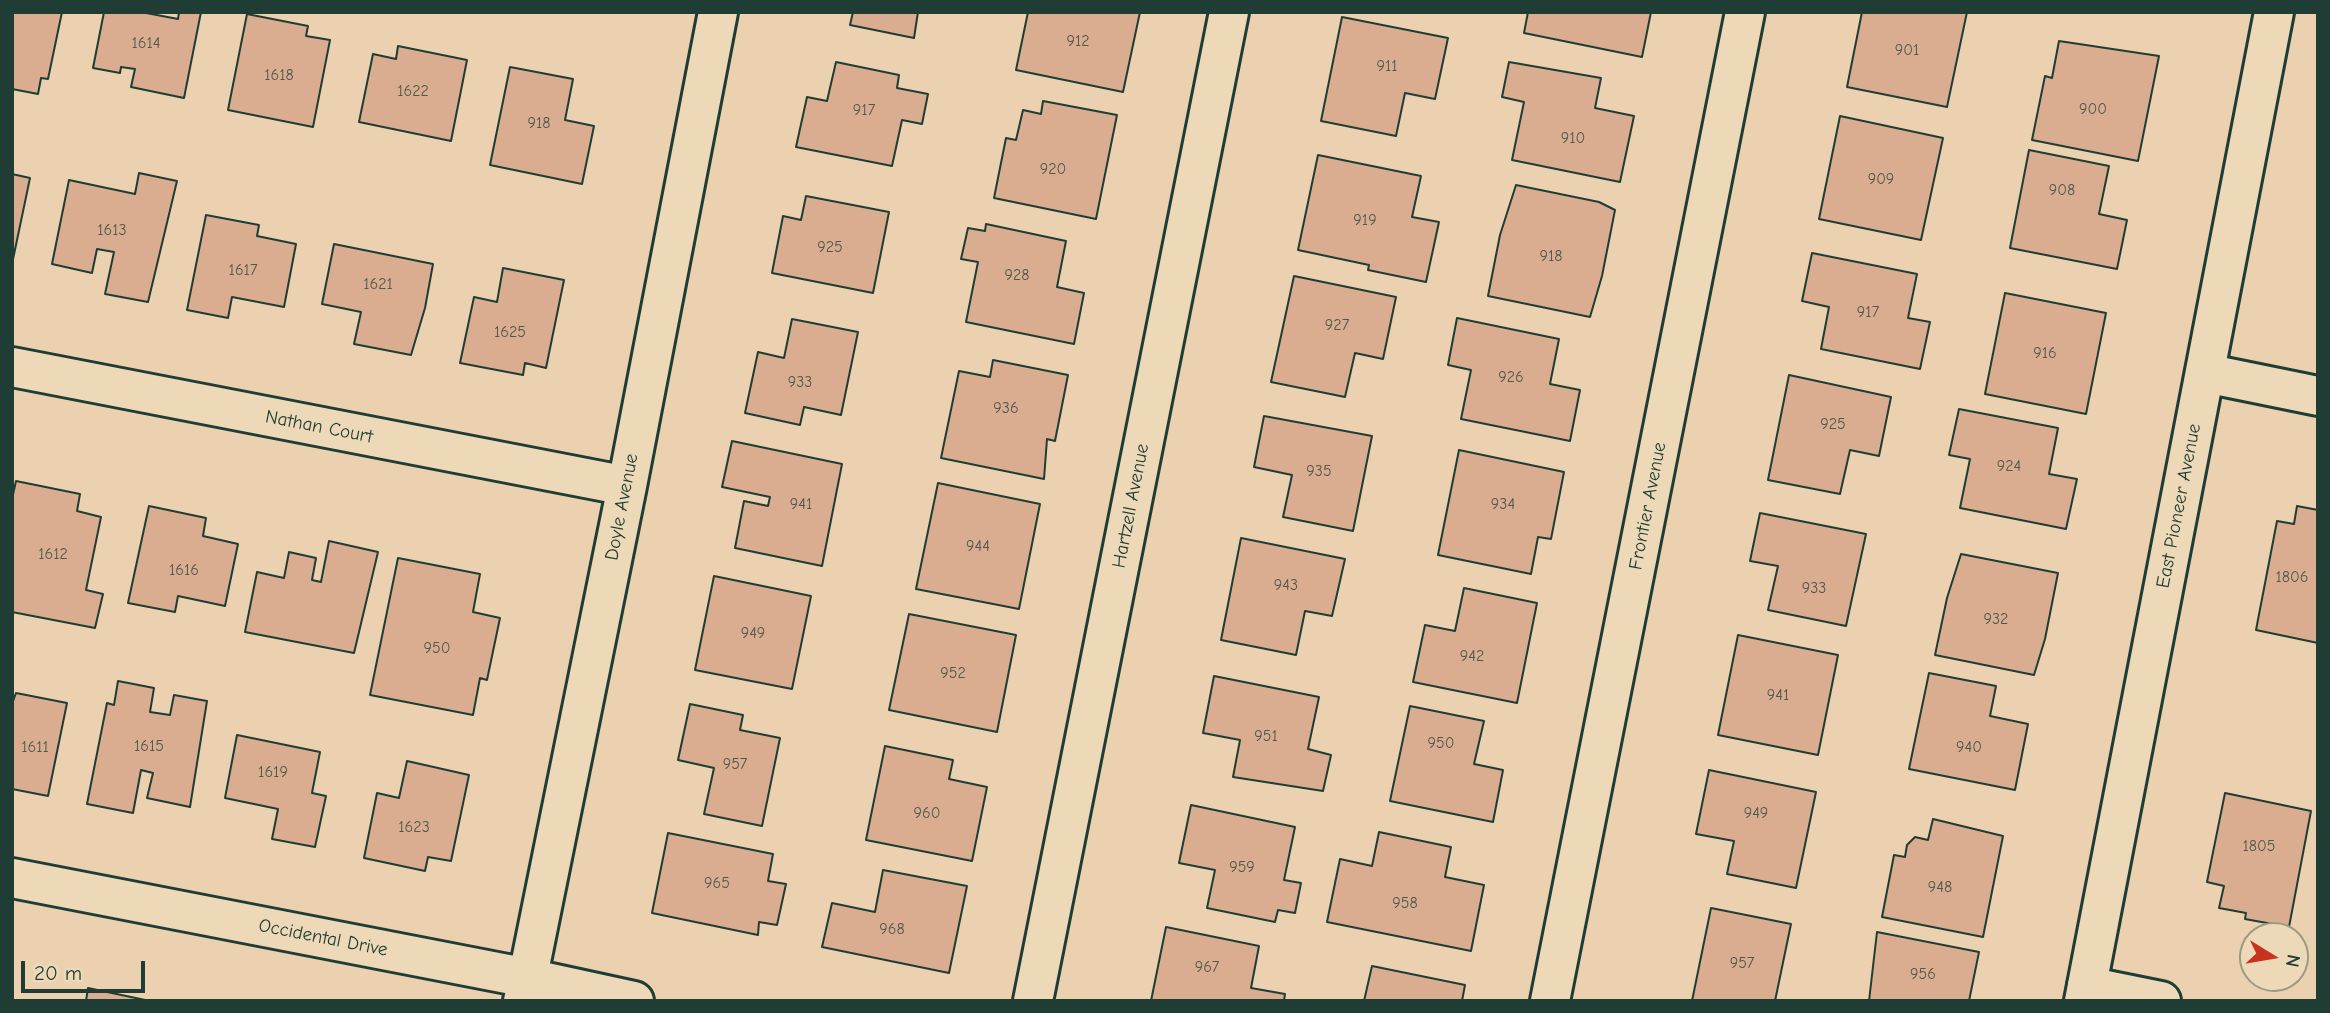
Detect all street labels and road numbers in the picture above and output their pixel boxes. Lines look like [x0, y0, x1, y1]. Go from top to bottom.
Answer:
street label: Nathan Court [263, 405, 375, 449]
street label: East Pioneer Avenue [2152, 422, 2206, 590]
street label: Frontier Avenue [1624, 440, 1672, 572]
street label: Hartzell Avenue [1108, 442, 1154, 570]
street label: Doyle Avenue [600, 452, 644, 562]
street label: Occidental Drive [257, 914, 389, 962]

